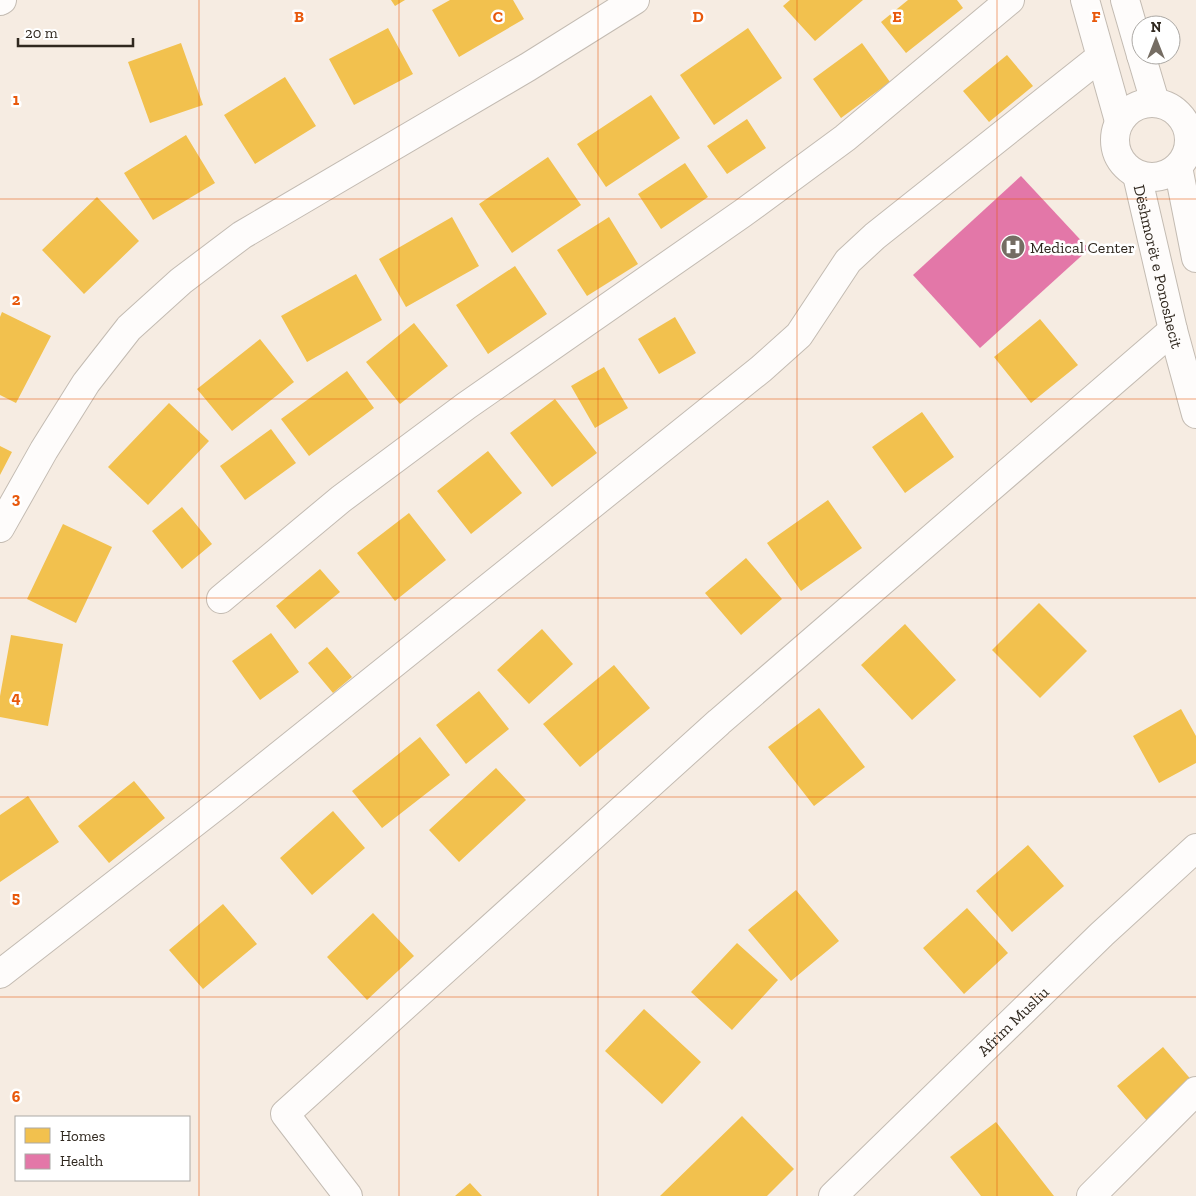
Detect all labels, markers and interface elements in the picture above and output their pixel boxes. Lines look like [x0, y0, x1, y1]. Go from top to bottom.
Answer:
text: B [294, 7, 304, 26]
text: C [493, 7, 503, 26]
text: D [692, 7, 704, 26]
text: E [892, 7, 902, 26]
text: F [1091, 7, 1101, 26]
scale bar [18, 15, 132, 47]
north arrow [1131, 15, 1181, 65]
text: N [1151, 19, 1162, 36]
text: 20 m [25, 24, 58, 42]
text: 1 [13, 90, 20, 109]
street label: Dëshmorët e Ponoshecit [1130, 183, 1187, 351]
hospital icon: Medical Center [1000, 234, 1026, 260]
place label: Medical Center [1030, 238, 1135, 257]
text: 2 [12, 290, 21, 309]
text: 3 [12, 489, 21, 508]
text: 4 [11, 688, 21, 707]
text: 5 [12, 888, 20, 907]
street label: Afrim Musliu [973, 982, 1052, 1060]
text: 6 [12, 1087, 21, 1106]
legend [15, 1116, 190, 1181]
text: Homes [60, 1127, 105, 1145]
text: Health [60, 1152, 104, 1170]

